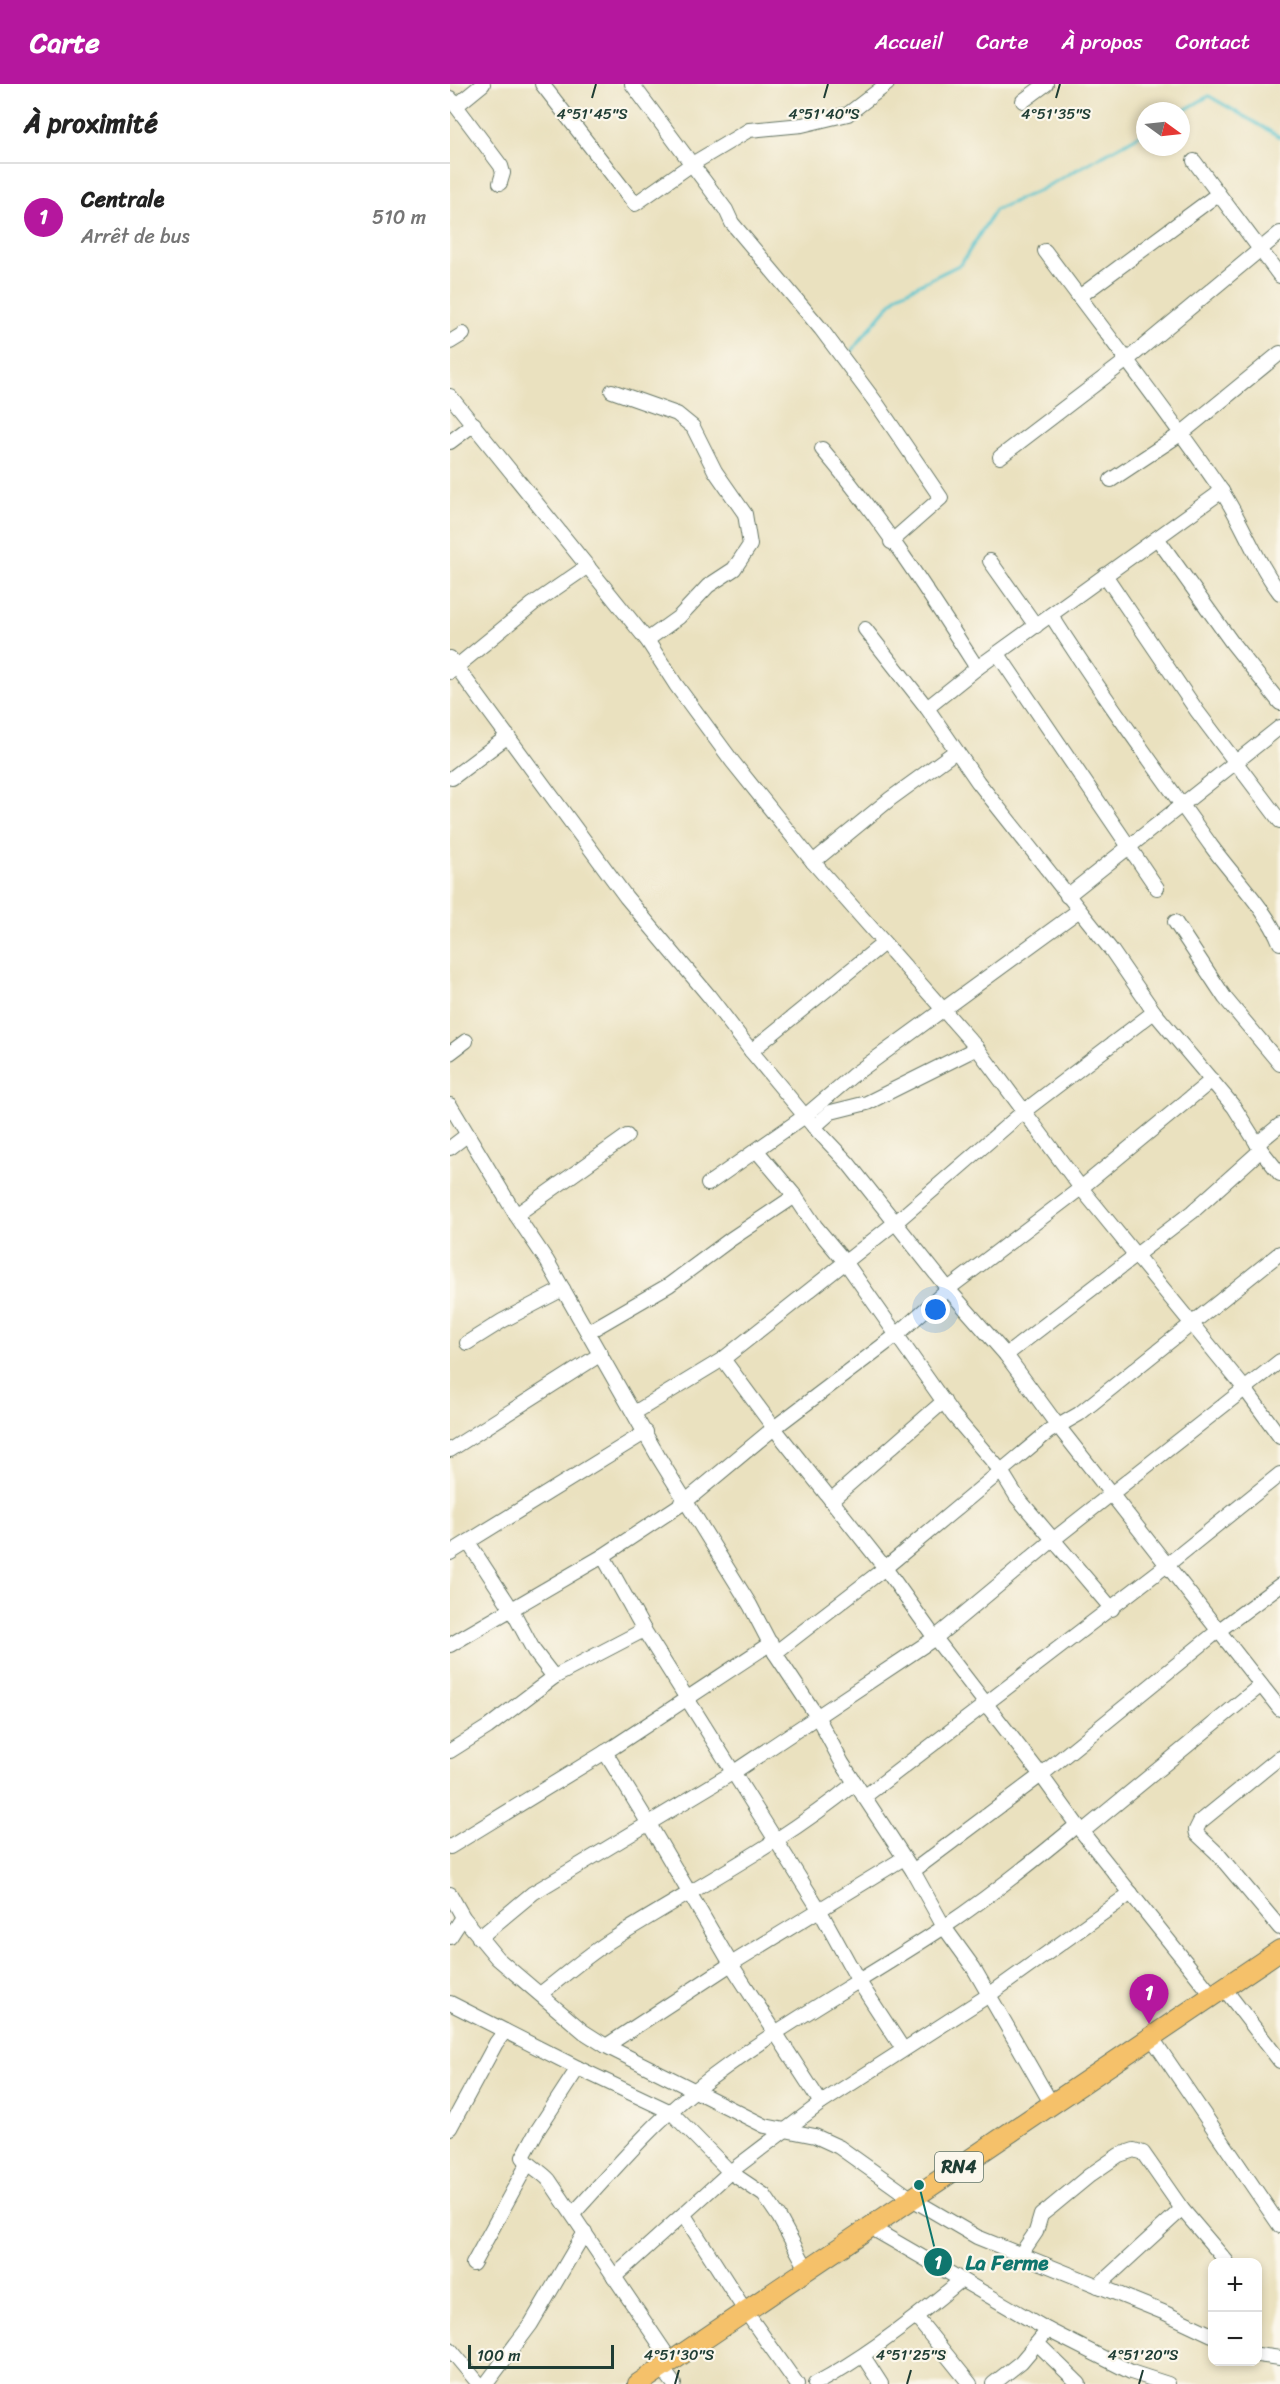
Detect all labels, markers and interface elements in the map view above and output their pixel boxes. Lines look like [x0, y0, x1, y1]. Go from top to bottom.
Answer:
text: Carte [30, 18, 100, 67]
text: Accueil [875, 23, 943, 61]
text: Carte [976, 23, 1029, 61]
text: À propos [1062, 23, 1143, 61]
text: Contact [1176, 23, 1250, 61]
text: À proximité [24, 100, 158, 146]
text: 4°51'45"S [556, 101, 628, 127]
text: 4°51'40"S [788, 101, 860, 127]
text: 4°51'35"S [1021, 101, 1092, 127]
north arrow [1136, 102, 1190, 156]
text: Centrale [81, 180, 164, 219]
text: 1 [39, 200, 48, 235]
text: 510 m [372, 200, 426, 235]
text: Arrêt de bus [81, 219, 190, 254]
your location [921, 1295, 950, 1324]
pin: 1 [1130, 1974, 1168, 2024]
road number: RN4 [935, 2152, 983, 2182]
callout: La Ferme [923, 2243, 1061, 2282]
text: La Ferme [966, 2244, 1049, 2282]
text: 1 [934, 2247, 942, 2279]
map controls [1208, 2258, 1262, 2366]
button: + [1208, 2258, 1262, 2312]
button: − [1208, 2312, 1262, 2366]
text: 100 m [477, 2341, 521, 2370]
scale bar [468, 2342, 614, 2370]
text: 4°51'30"S [644, 2342, 715, 2368]
text: 4°51'25"S [876, 2342, 947, 2368]
text: 4°51'20"S [1108, 2342, 1179, 2368]

